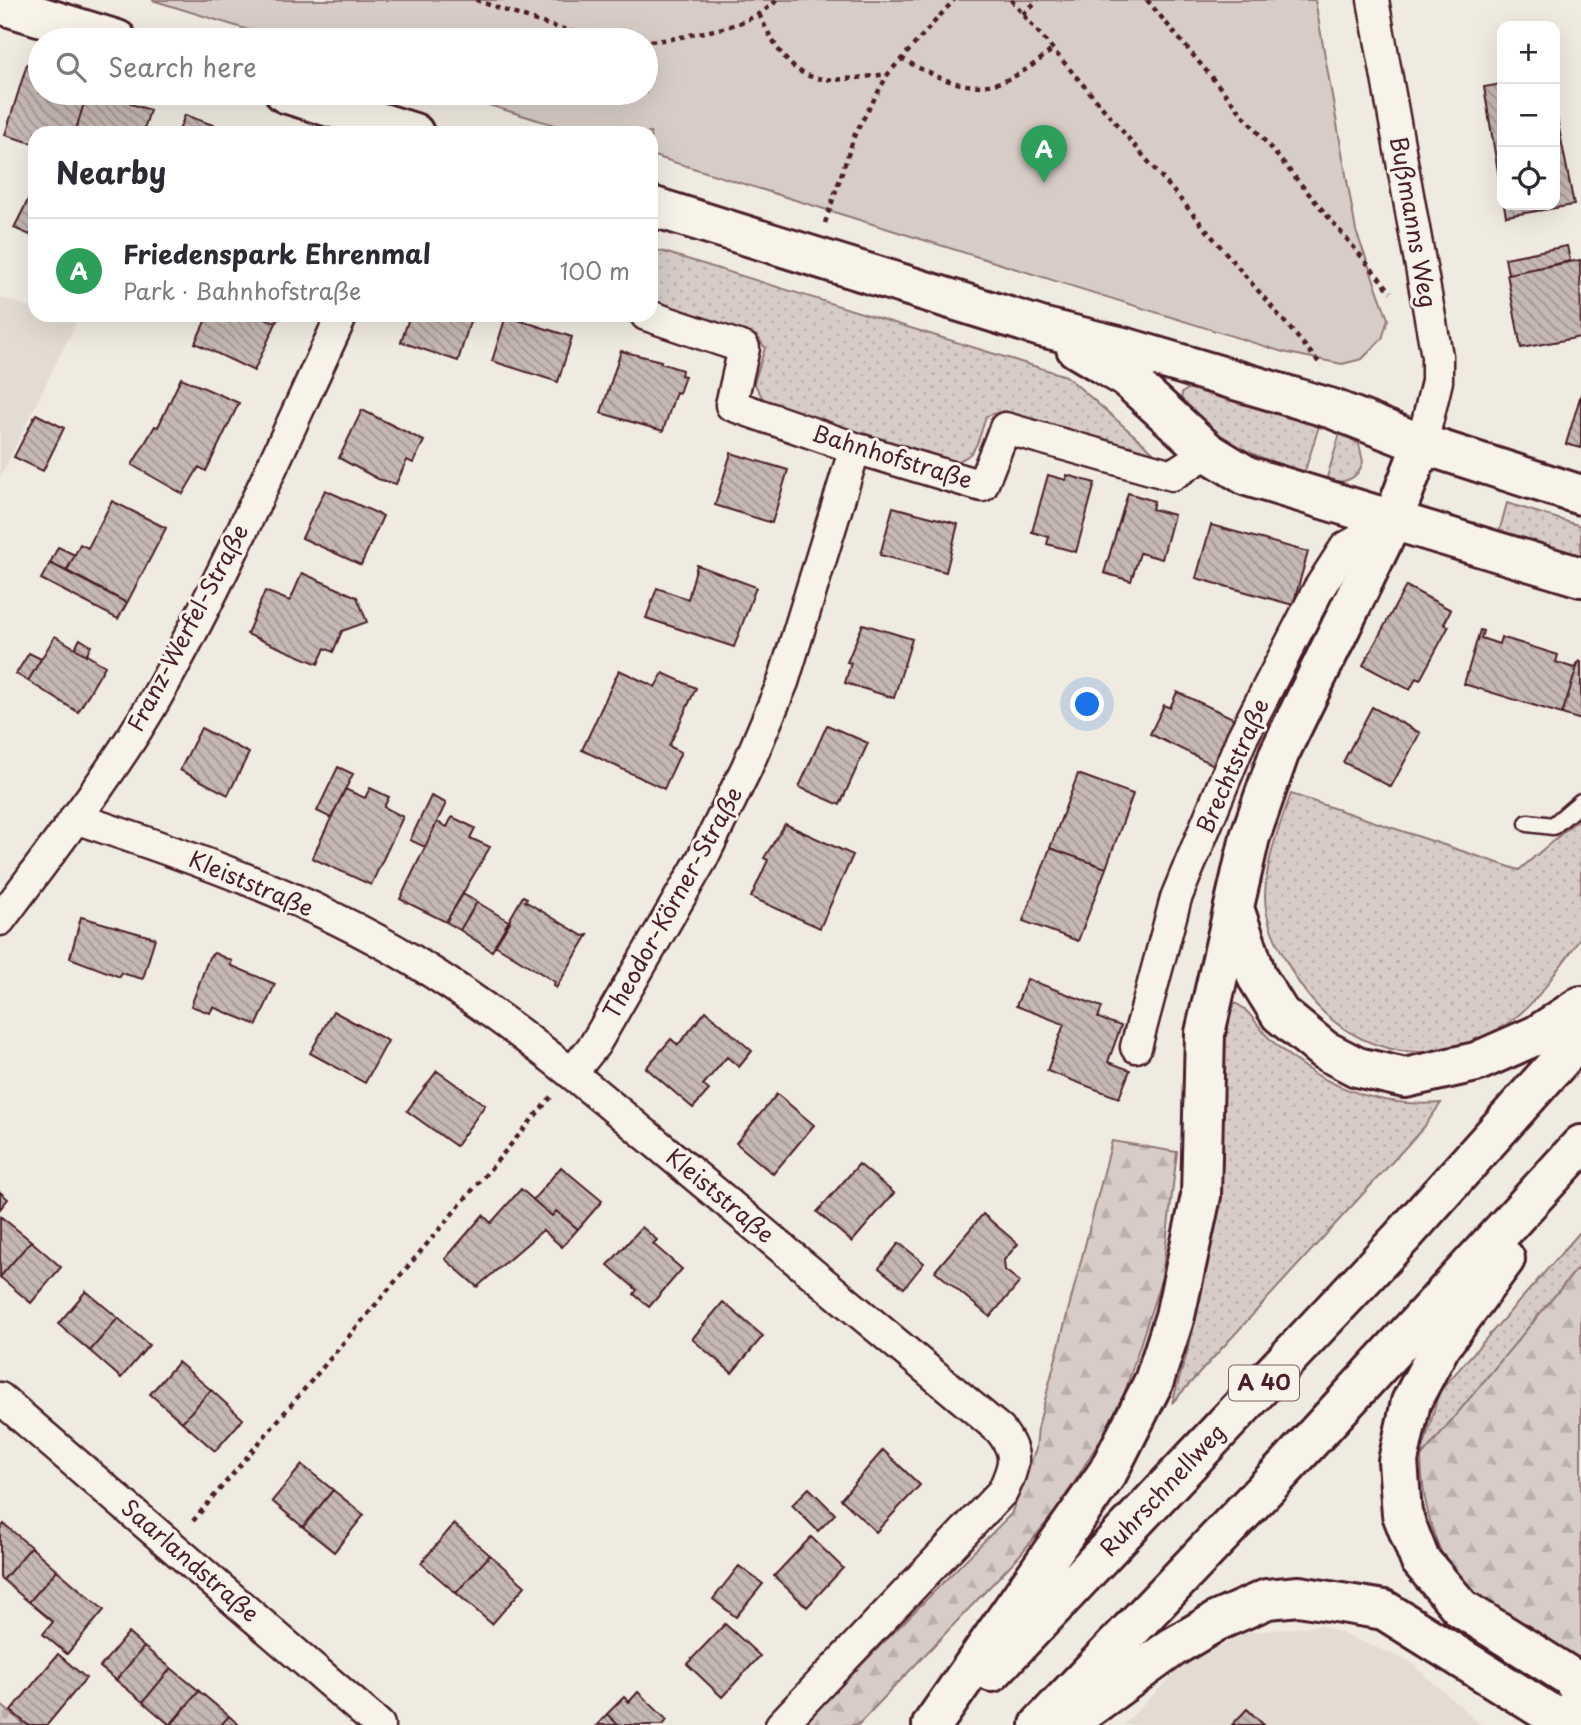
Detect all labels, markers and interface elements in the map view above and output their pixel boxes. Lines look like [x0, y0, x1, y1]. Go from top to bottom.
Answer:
map controls [1497, 21, 1560, 210]
button: + [1497, 21, 1560, 84]
search box [28, 28, 658, 105]
text: Search here [108, 47, 257, 86]
icon: search [52, 48, 90, 86]
button: − [1497, 84, 1560, 147]
pin: A [1021, 125, 1067, 183]
street label: Bußmanns Weg [1382, 133, 1447, 310]
button: locate [1497, 147, 1560, 210]
text: Nearby [56, 149, 166, 194]
text: Friedenspark Ehrenmal [123, 234, 431, 273]
text: A [70, 253, 88, 288]
text: 100 m [560, 253, 630, 288]
text: Park · Bahnhofstraße [123, 273, 361, 308]
street label: Bahnhofstraße [808, 415, 977, 497]
street label: Franz-Werfel-Straße [117, 517, 256, 737]
your location [1070, 687, 1104, 721]
street label: Brechtstraße [1186, 692, 1277, 838]
street label: Theodor-Körner-Straße [593, 780, 750, 1025]
street label: Kleiststraße [184, 841, 319, 925]
street label: Kleiststraße [659, 1139, 783, 1251]
road number: A 40 [1229, 1366, 1299, 1400]
street label: Ruhrschnellweg [1091, 1415, 1233, 1563]
street label: Saarlandstraße [114, 1490, 268, 1630]

